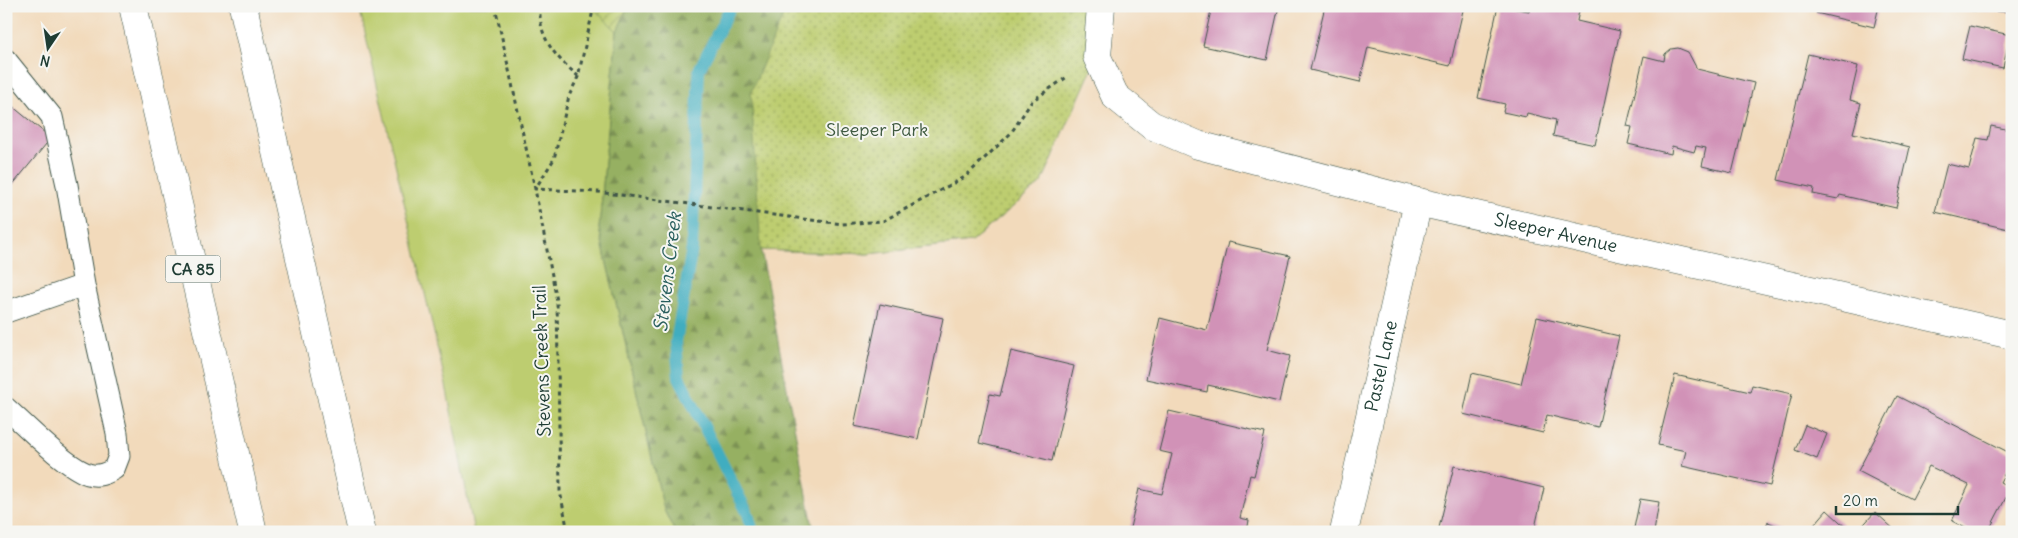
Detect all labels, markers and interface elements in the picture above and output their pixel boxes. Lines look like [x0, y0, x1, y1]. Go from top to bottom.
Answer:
north arrow [22, 22, 72, 72]
text: N [38, 51, 52, 71]
park label: Sleeper Park [826, 118, 928, 141]
street label: Sleeper Avenue [1492, 207, 1620, 257]
water label: Stevens Creek [648, 210, 686, 333]
road number: CA 85 [166, 255, 220, 282]
street label: Stevens Creek Trail [527, 285, 556, 437]
street label: Pastel Lane [1359, 318, 1402, 414]
scale bar [1836, 483, 1958, 515]
text: 20 m [1843, 491, 1878, 510]

